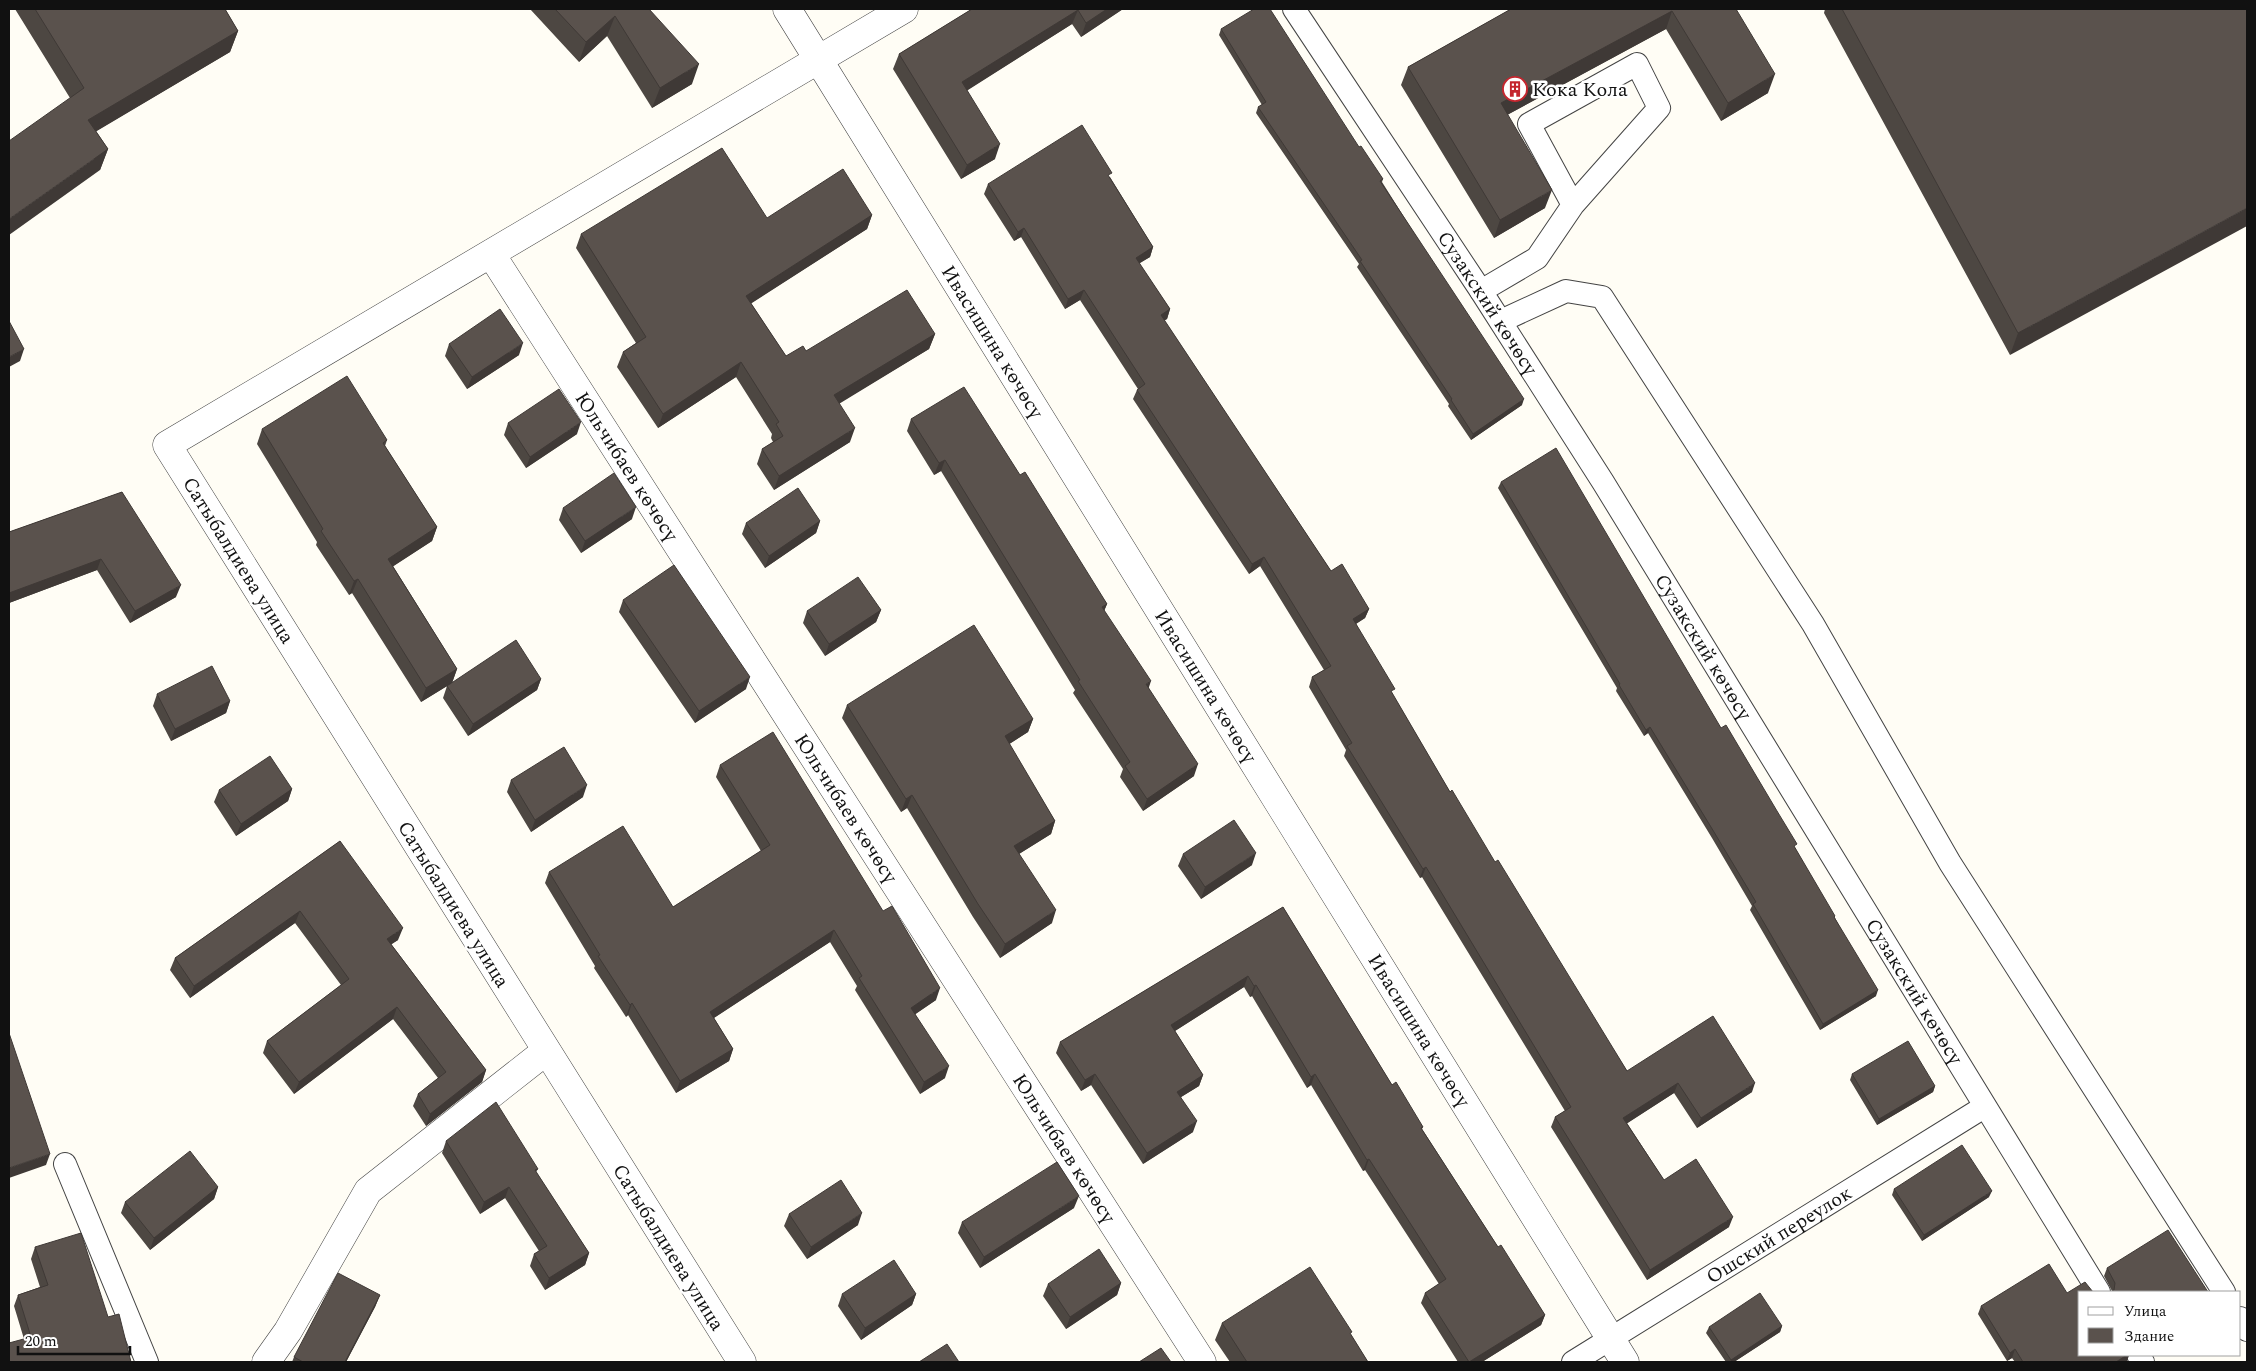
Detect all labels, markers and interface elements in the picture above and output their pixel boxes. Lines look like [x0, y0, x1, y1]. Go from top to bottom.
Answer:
place label: Кока Кола [1532, 75, 1628, 105]
building icon: Кока Кола [1502, 76, 1528, 102]
street label: Сузакский көчөсү [1429, 225, 1546, 382]
street label: Ивасишина көчөсү [933, 259, 1052, 426]
street label: Юльчибаев көчөсү [567, 386, 686, 549]
street label: Сатыбалдиева улица [175, 471, 302, 650]
street label: Сузакский көчөсү [1647, 568, 1760, 727]
street label: Ивасишина көчөсү [1146, 604, 1265, 770]
street label: Юльчибаев көчөсү [786, 728, 906, 890]
street label: Сатыбалдиева улица [390, 815, 517, 994]
street label: Сузакский көчөсү [1858, 913, 1971, 1072]
street label: Ивасишина көчөсү [1360, 948, 1478, 1114]
street label: Юльчибаев көчөсү [1004, 1068, 1124, 1230]
street label: Сатыбалдиева улица [605, 1158, 732, 1337]
street label: Ошский переулок [1700, 1179, 1858, 1292]
legend [2078, 1291, 2241, 1356]
text: Улица [2124, 1300, 2167, 1323]
scale bar [18, 1324, 130, 1356]
text: Здание [2124, 1325, 2174, 1348]
text: 20 m [25, 1330, 57, 1353]

